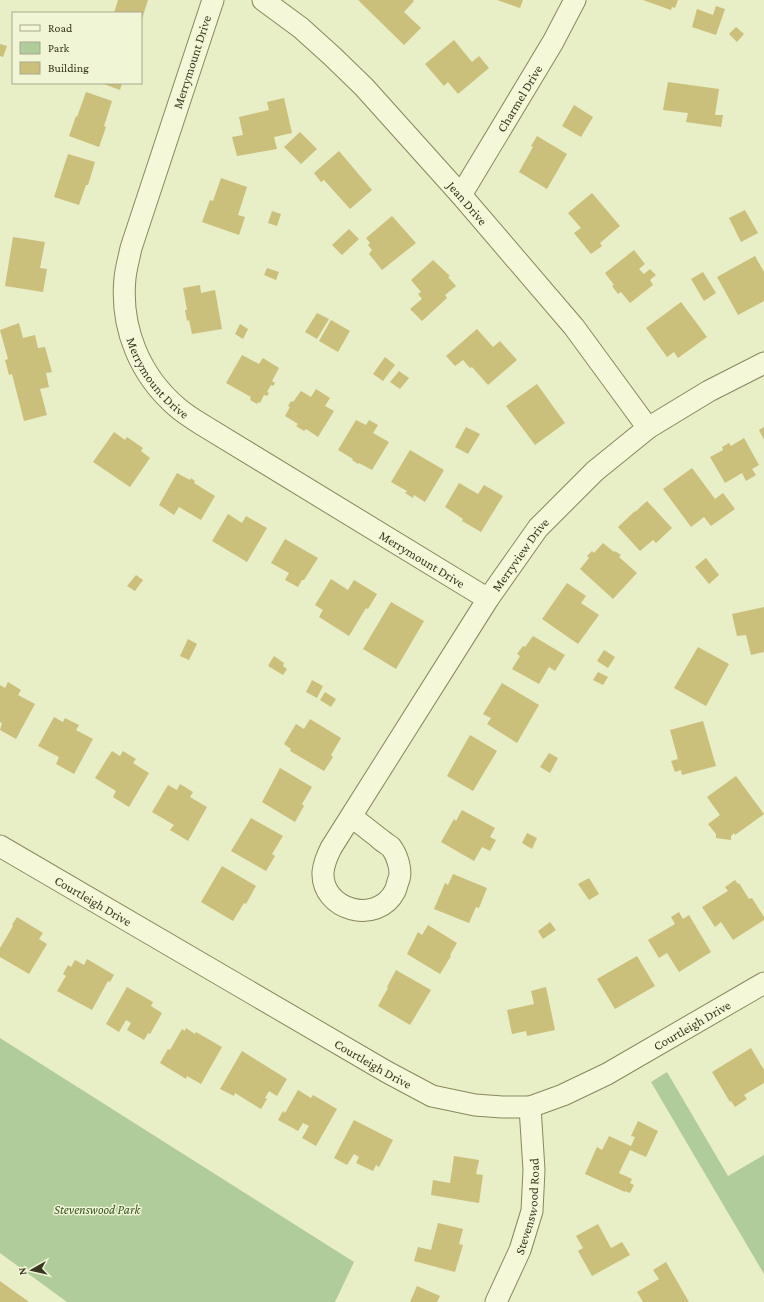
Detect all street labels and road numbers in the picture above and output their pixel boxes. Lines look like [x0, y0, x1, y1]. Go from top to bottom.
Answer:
street label: Merrymount Drive [170, 13, 214, 111]
street label: Charmel Drive [493, 62, 545, 134]
street label: Jean Drive [444, 177, 491, 228]
street label: Merrymount Drive [124, 335, 192, 422]
street label: Merryview Drive [488, 514, 552, 594]
street label: Merrymount Drive [377, 527, 468, 591]
street label: Courtleigh Drive [52, 872, 135, 929]
street label: Courtleigh Drive [651, 997, 733, 1053]
street label: Courtleigh Drive [332, 1036, 415, 1091]
street label: Stevenswood Road [511, 1158, 542, 1257]

